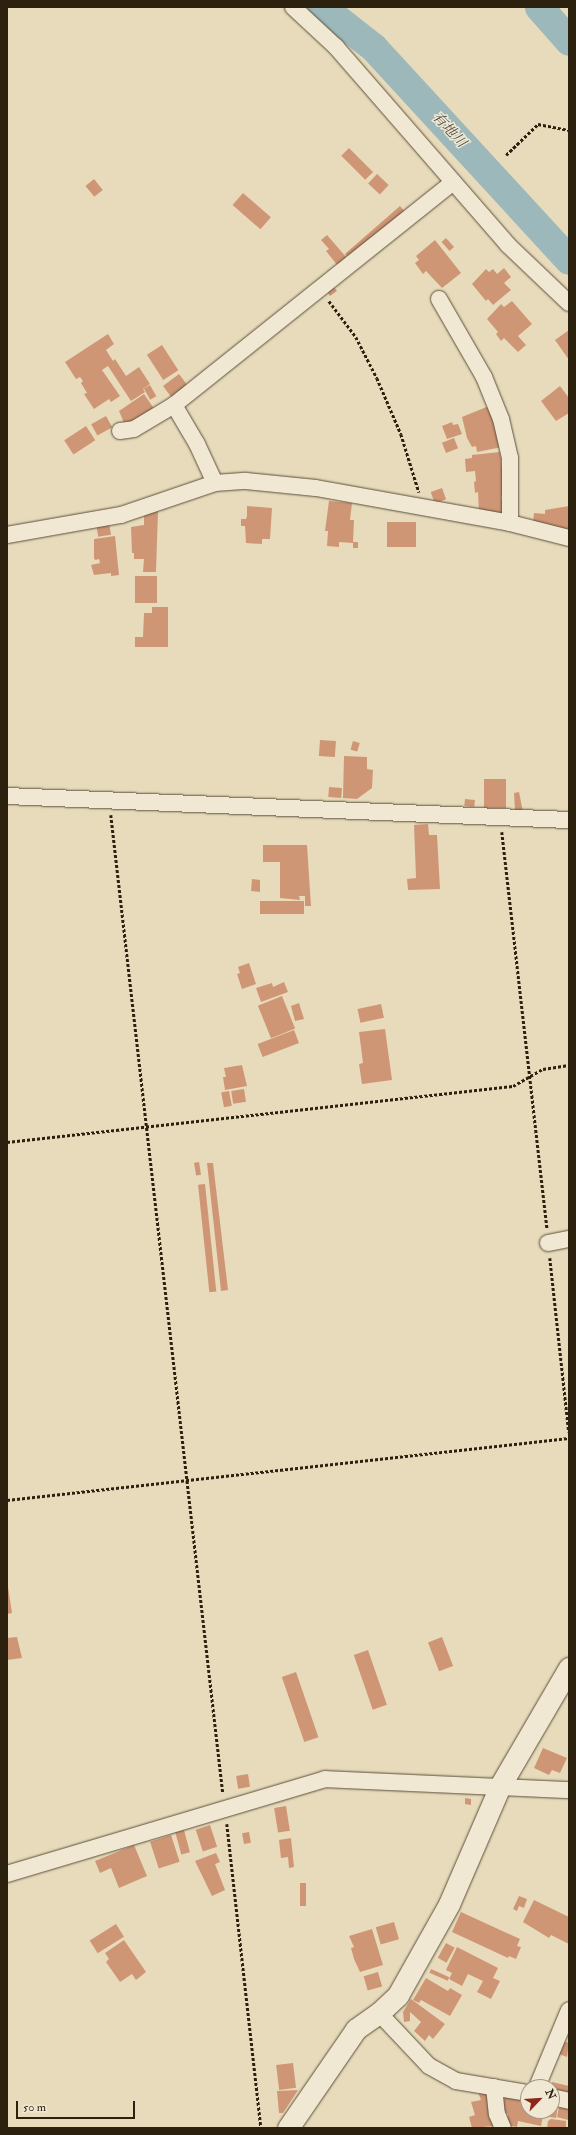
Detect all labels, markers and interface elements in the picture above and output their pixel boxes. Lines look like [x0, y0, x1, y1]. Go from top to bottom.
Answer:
water label: 有地川 [429, 109, 469, 151]
north arrow [520, 2079, 560, 2119]
text: N [542, 2087, 558, 2101]
scale bar [18, 2093, 137, 2119]
text: 50 m [23, 2100, 46, 2115]

